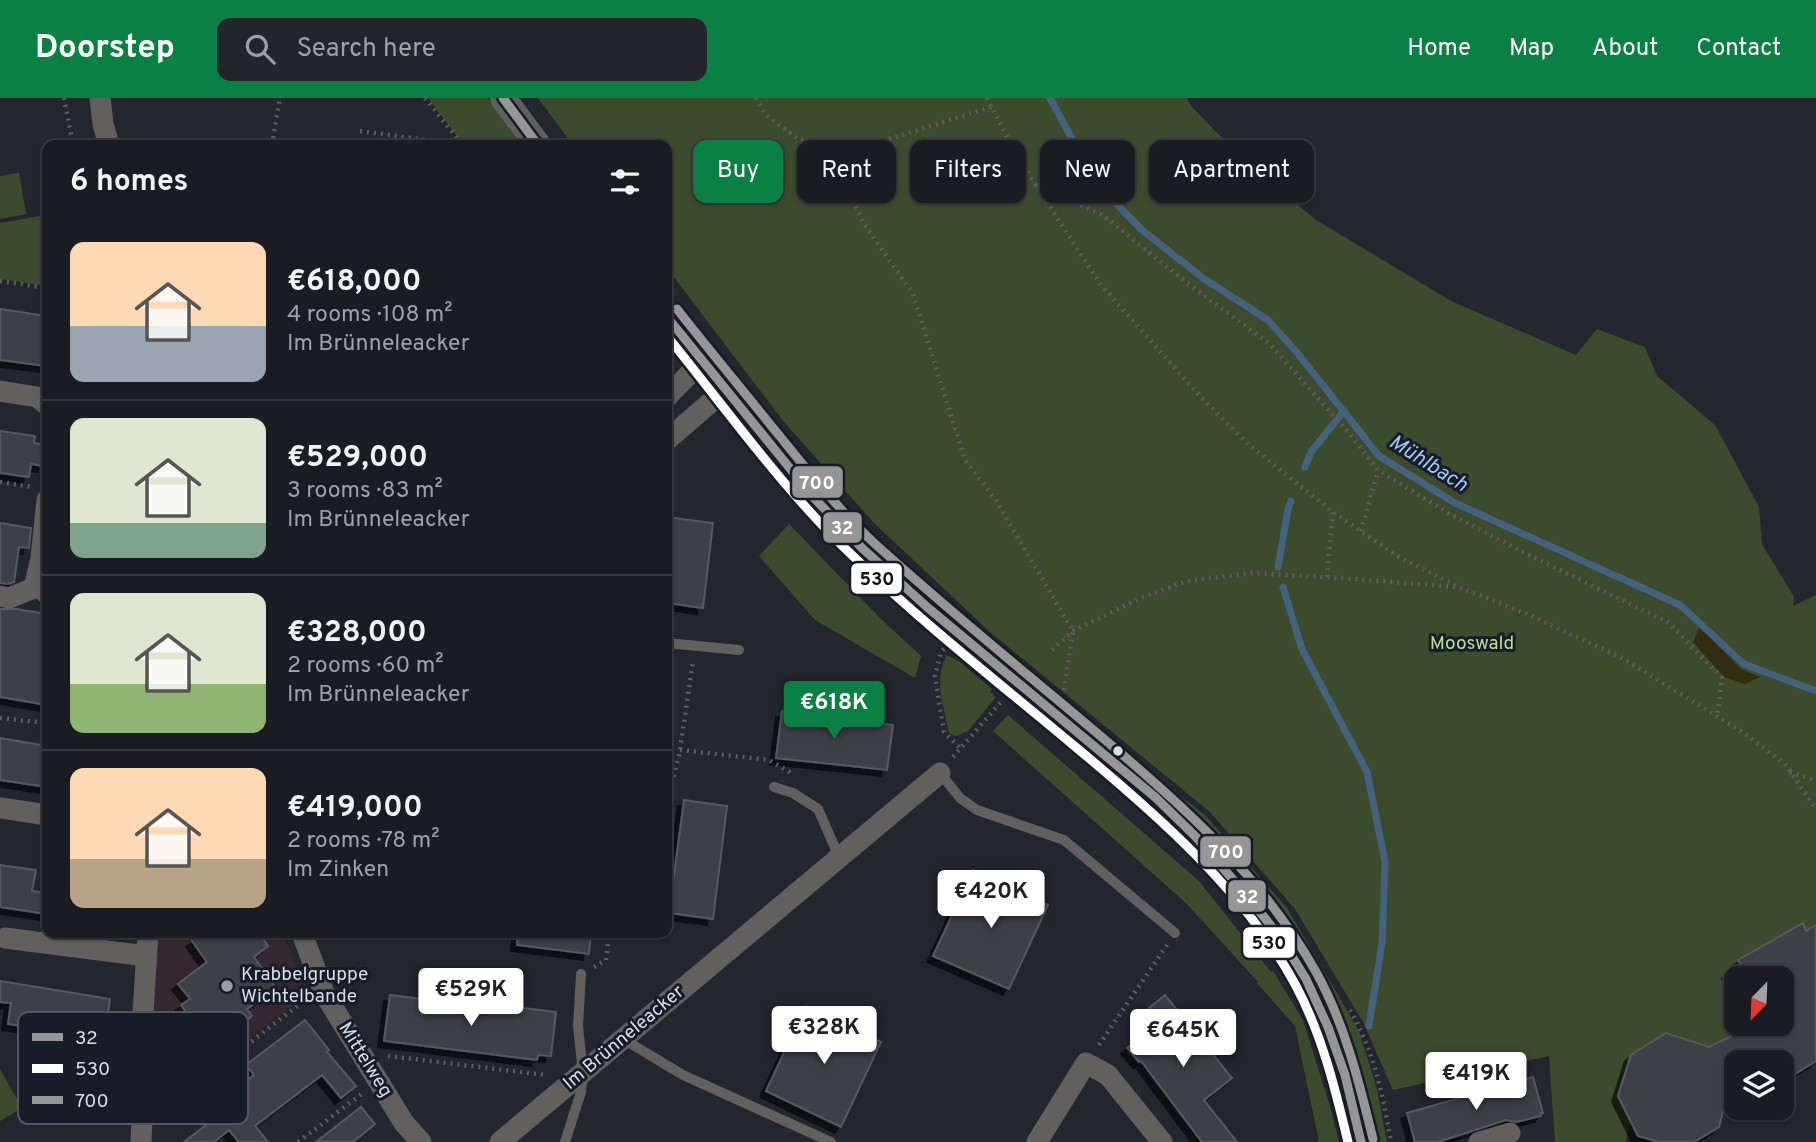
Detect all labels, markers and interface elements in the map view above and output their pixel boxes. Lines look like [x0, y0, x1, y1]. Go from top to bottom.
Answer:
search box [217, 18, 707, 81]
text: Doorstep [35, 28, 175, 70]
icon: search [241, 30, 279, 68]
text: Search here [297, 33, 436, 66]
text: Home [1407, 34, 1471, 64]
text: Map [1509, 34, 1554, 64]
text: About [1592, 34, 1658, 64]
text: Contact [1696, 34, 1781, 64]
chip: Buy [693, 140, 783, 203]
chip: Rent [797, 140, 896, 203]
chip: Filters [910, 140, 1026, 203]
chip: New [1040, 140, 1135, 203]
chip: Apartment [1149, 140, 1314, 203]
icon: filters [606, 163, 644, 201]
text: 6 homes [70, 164, 188, 201]
text: €618,000 [287, 264, 422, 301]
icon: home [126, 270, 210, 354]
text: 4 rooms · 108 m² [287, 301, 453, 330]
text: Im Brünneleacker [287, 330, 470, 359]
water label: Mühlbach [1383, 429, 1473, 499]
text: €529,000 [287, 440, 428, 477]
icon: home [126, 446, 210, 530]
line badge: 700 [791, 465, 844, 499]
text: 700 [799, 472, 835, 496]
text: 3 rooms · 83 m² [287, 477, 443, 506]
text: Im Brünneleacker [287, 506, 470, 535]
line badge: 32 [822, 511, 863, 544]
text: 32 [831, 517, 853, 541]
line badge: 530 [850, 562, 903, 595]
text: 530 [859, 568, 895, 592]
text: €328,000 [287, 615, 427, 652]
icon: home [126, 621, 210, 705]
park label: Mooswald [1430, 632, 1514, 656]
text: 2 rooms · 60 m² [287, 652, 444, 681]
text: Im Brünneleacker [287, 681, 470, 710]
pin: €618K [785, 682, 883, 741]
text: €618K [800, 689, 868, 718]
unlabelled marker [1111, 744, 1125, 758]
text: €419,000 [287, 790, 423, 827]
icon: home [126, 796, 210, 880]
text: 2 rooms · 78 m² [287, 827, 440, 856]
line badge: 700 [1199, 835, 1252, 868]
text: 700 [1208, 841, 1244, 865]
text: Im Zinken [287, 856, 389, 885]
pin: €420K [942, 870, 1040, 930]
text: €420K [954, 878, 1028, 907]
line badge: 32 [1227, 879, 1267, 913]
text: 32 [1236, 886, 1258, 910]
line badge: 530 [1242, 926, 1296, 959]
text: 530 [1251, 932, 1287, 956]
place label: Krabbelgruppe Wichtelbande [241, 963, 368, 1009]
north arrow [1724, 966, 1794, 1036]
map controls [1724, 966, 1794, 1120]
pin: €529K [422, 968, 520, 1028]
text: €529K [434, 976, 508, 1005]
marker: Krabbelgruppe Wichtelbande [219, 978, 235, 994]
street label: Im Brünneleacker [559, 980, 690, 1096]
pin: €328K [775, 1006, 873, 1066]
pin: €645K [1134, 1010, 1232, 1069]
legend [18, 1012, 248, 1124]
text: €328K [788, 1014, 860, 1043]
text: €645K [1146, 1017, 1220, 1046]
street label: Mittelweg [333, 1018, 397, 1102]
text: 32 [75, 1027, 98, 1051]
button: layers [1724, 1050, 1794, 1120]
pin: €419K [1427, 1052, 1525, 1112]
text: 530 [75, 1058, 110, 1082]
text: €419K [1442, 1060, 1511, 1089]
text: 700 [75, 1090, 109, 1114]

